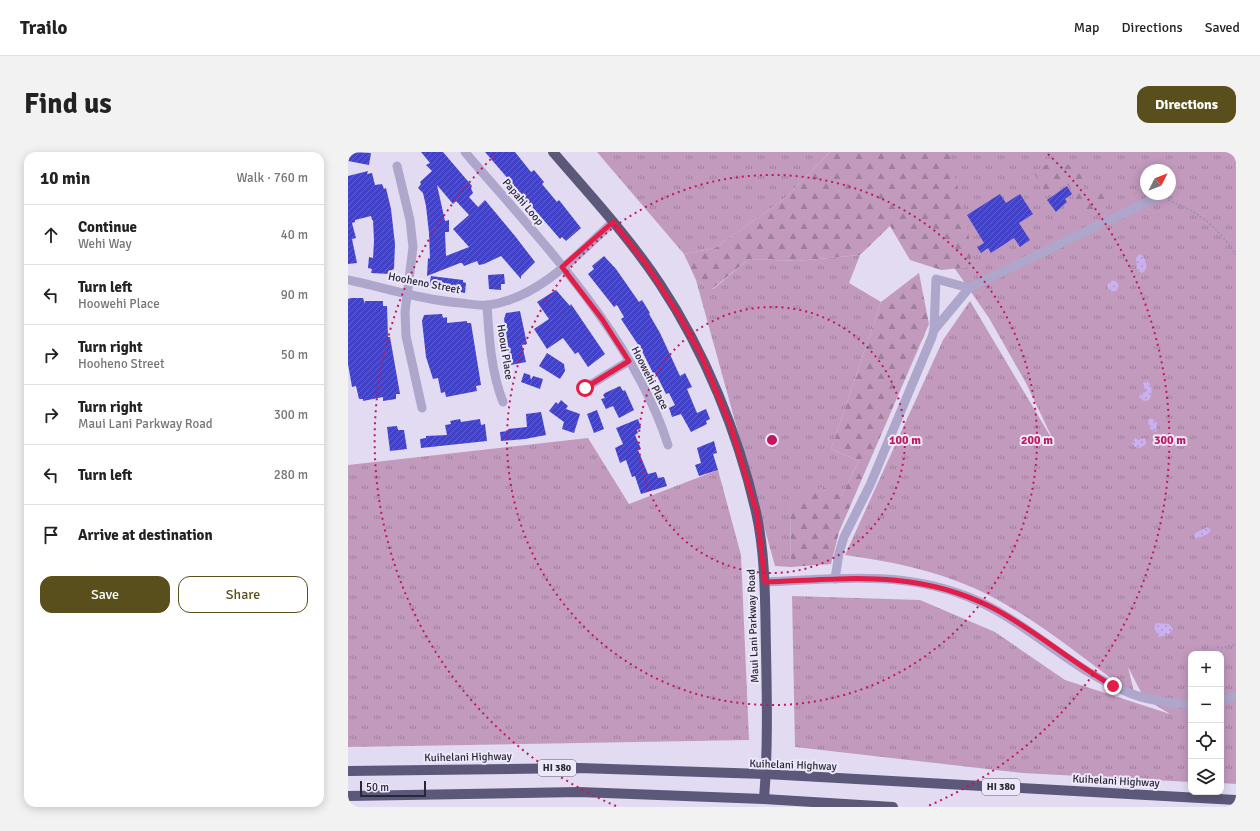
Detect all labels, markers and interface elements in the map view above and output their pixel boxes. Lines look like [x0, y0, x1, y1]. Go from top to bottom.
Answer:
text: Trailo [20, 16, 67, 40]
text: Map [1074, 19, 1100, 36]
text: Directions [1122, 19, 1183, 36]
text: Saved [1205, 19, 1240, 36]
button: Directions [1137, 86, 1236, 123]
text: Find us [24, 87, 112, 121]
north arrow [1140, 164, 1176, 200]
text: 10 min [40, 168, 90, 189]
text: Walk · 760 m [237, 170, 308, 186]
street label: Papahi Loop [500, 176, 546, 228]
text: Continue [78, 218, 137, 236]
icon: ahead [40, 224, 62, 246]
text: 40 m [281, 227, 308, 243]
text: Wehi Way [78, 236, 132, 252]
street label: Hooheno Street [387, 270, 461, 296]
text: Turn left [78, 278, 132, 296]
icon: left [40, 284, 62, 306]
text: 90 m [281, 287, 308, 303]
text: Hoowehi Place [78, 296, 160, 312]
street label: Hooui Place [494, 323, 516, 381]
text: Turn right [78, 338, 143, 356]
icon: right [40, 344, 62, 366]
street label: Hoowehi Place [629, 344, 671, 412]
text: 50 m [281, 347, 308, 363]
text: Hooheno Street [78, 356, 164, 372]
route start [576, 379, 594, 397]
text: Turn right [78, 398, 143, 416]
icon: right [40, 404, 62, 426]
text: 300 m [274, 407, 308, 423]
text: Maui Lani Parkway Road [78, 416, 213, 432]
centre of rings [765, 433, 779, 447]
text: 100 m [889, 433, 921, 448]
text: 200 m [1021, 433, 1053, 448]
text: 300 m [1154, 433, 1186, 448]
icon: left [40, 464, 62, 486]
text: Turn left [78, 466, 132, 484]
text: 280 m [274, 467, 308, 483]
icon: arrive [40, 524, 62, 546]
text: Arrive at destination [78, 526, 213, 544]
street label: Maui Lani Parkway Road [745, 569, 761, 683]
button: Save [40, 576, 170, 613]
button: Share [178, 576, 308, 613]
map controls [1188, 651, 1224, 795]
button: + [1188, 651, 1224, 687]
route end [1104, 677, 1122, 695]
button: − [1188, 687, 1224, 723]
button: locate [1188, 723, 1224, 759]
street label: Kuihelani Highway [424, 750, 513, 764]
street label: Kuihelani Highway [749, 757, 838, 773]
button: layers [1188, 759, 1224, 795]
road number: HI 380 [538, 760, 576, 776]
street label: Kuihelani Highway [1072, 772, 1161, 790]
scale bar [360, 779, 426, 798]
road number: HI 380 [982, 779, 1020, 795]
text: 50 m [366, 781, 389, 794]

